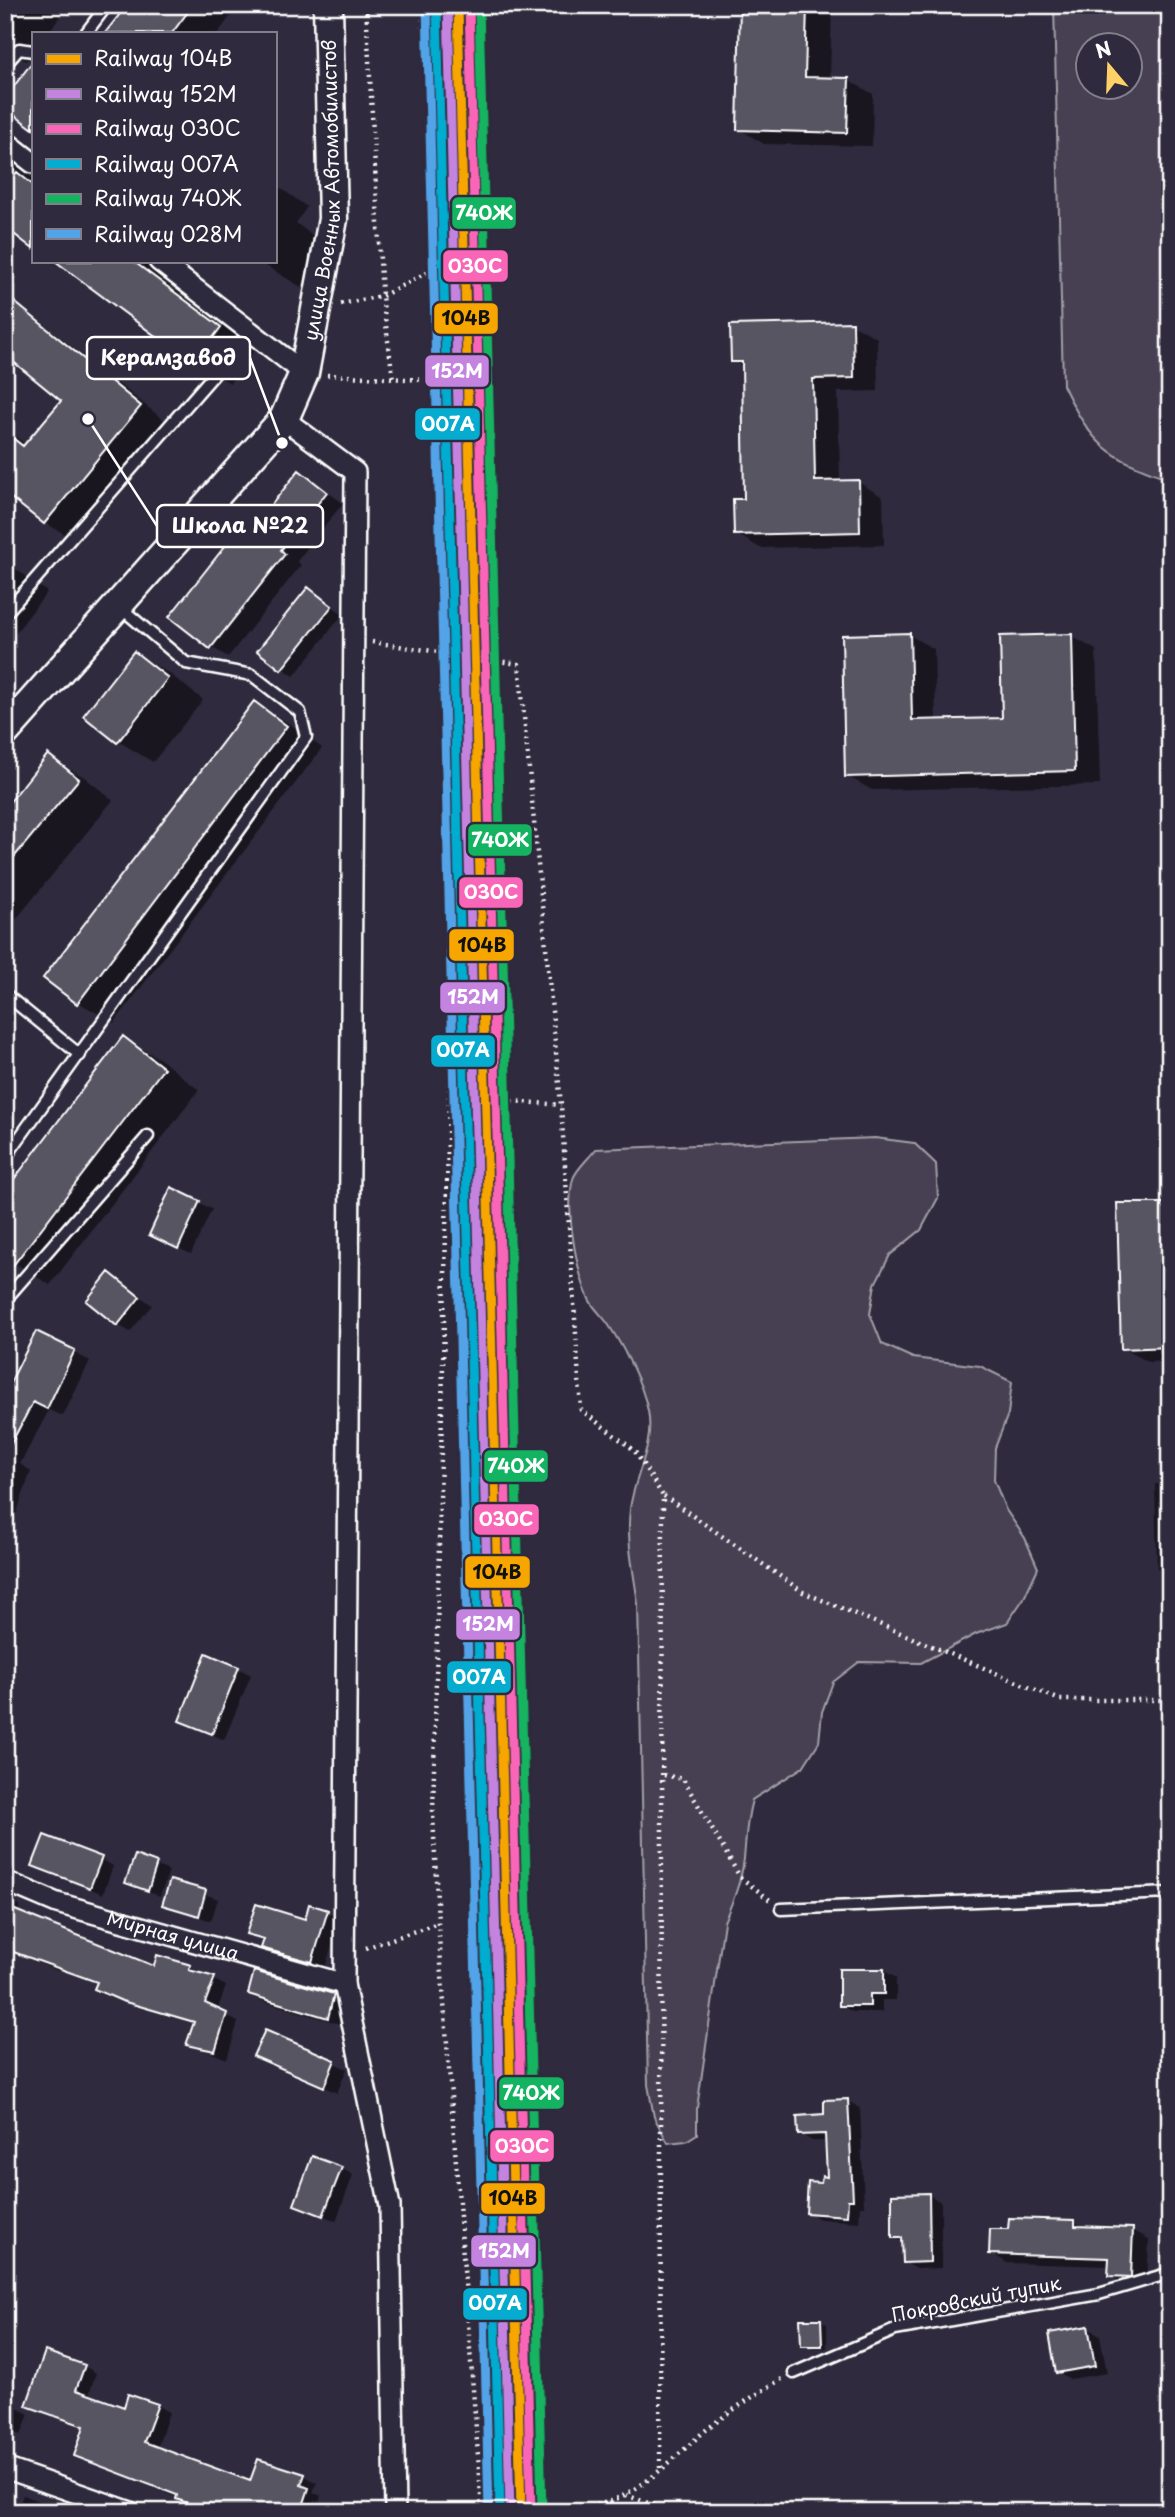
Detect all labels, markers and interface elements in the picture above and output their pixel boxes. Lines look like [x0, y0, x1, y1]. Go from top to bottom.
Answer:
legend [32, 32, 276, 262]
north arrow [1074, 32, 1144, 102]
text: N [1091, 33, 1115, 65]
street label: улица Военных Автомобилистов [295, 39, 346, 343]
text: Railway 104В [94, 41, 232, 73]
text: Railway 152М [94, 77, 237, 109]
text: Railway 030C [94, 111, 241, 143]
text: Railway 007А [94, 147, 239, 179]
text: Railway 740Ж [94, 181, 242, 213]
line badge: 740Ж [451, 196, 517, 230]
text: 740Ж [455, 198, 513, 226]
text: Railway 028М [94, 217, 243, 249]
line badge: 030C [442, 249, 509, 283]
text: 030C [448, 251, 502, 279]
line badge: 104В [433, 302, 499, 335]
text: 104В [441, 303, 491, 331]
callout: Керамзавод [87, 337, 250, 379]
text: Керамзавод [100, 340, 236, 372]
line badge: 152М [424, 354, 490, 388]
text: 152М [431, 356, 483, 384]
line badge: 007А [414, 407, 481, 441]
text: 007А [421, 409, 475, 437]
callout: Школа №22 [157, 505, 323, 547]
text: Школа №22 [172, 508, 308, 540]
line badge: 740Ж [467, 823, 533, 857]
text: 740Ж [471, 825, 529, 853]
line badge: 030C [458, 876, 524, 909]
text: 030C [464, 877, 518, 905]
line badge: 104В [448, 928, 515, 962]
text: 104В [457, 930, 507, 958]
line badge: 152М [439, 981, 506, 1014]
text: 152М [447, 982, 499, 1010]
line badge: 007А [430, 1034, 496, 1068]
text: 007А [436, 1035, 490, 1063]
line badge: 740Ж [483, 1449, 549, 1483]
text: 740Ж [487, 1451, 545, 1479]
line badge: 030C [473, 1503, 540, 1536]
text: 030C [479, 1504, 533, 1532]
line badge: 104В [464, 1555, 531, 1589]
text: 104В [472, 1557, 522, 1585]
line badge: 152М [455, 1608, 521, 1641]
text: 152М [462, 1609, 514, 1637]
line badge: 007А [446, 1660, 512, 1694]
text: 007А [452, 1662, 506, 1690]
street label: Мирная улица [104, 1903, 243, 1967]
line badge: 740Ж [498, 2076, 565, 2110]
text: 740Ж [502, 2078, 560, 2106]
line badge: 030C [489, 2129, 555, 2163]
text: 030C [495, 2131, 549, 2159]
line badge: 104В [480, 2182, 546, 2215]
text: 104В [488, 2183, 538, 2211]
line badge: 152М [470, 2234, 537, 2268]
text: 152М [478, 2236, 530, 2264]
street label: Покровский тупик [889, 2268, 1064, 2328]
line badge: 007А [462, 2287, 528, 2321]
text: 007А [468, 2288, 522, 2316]

